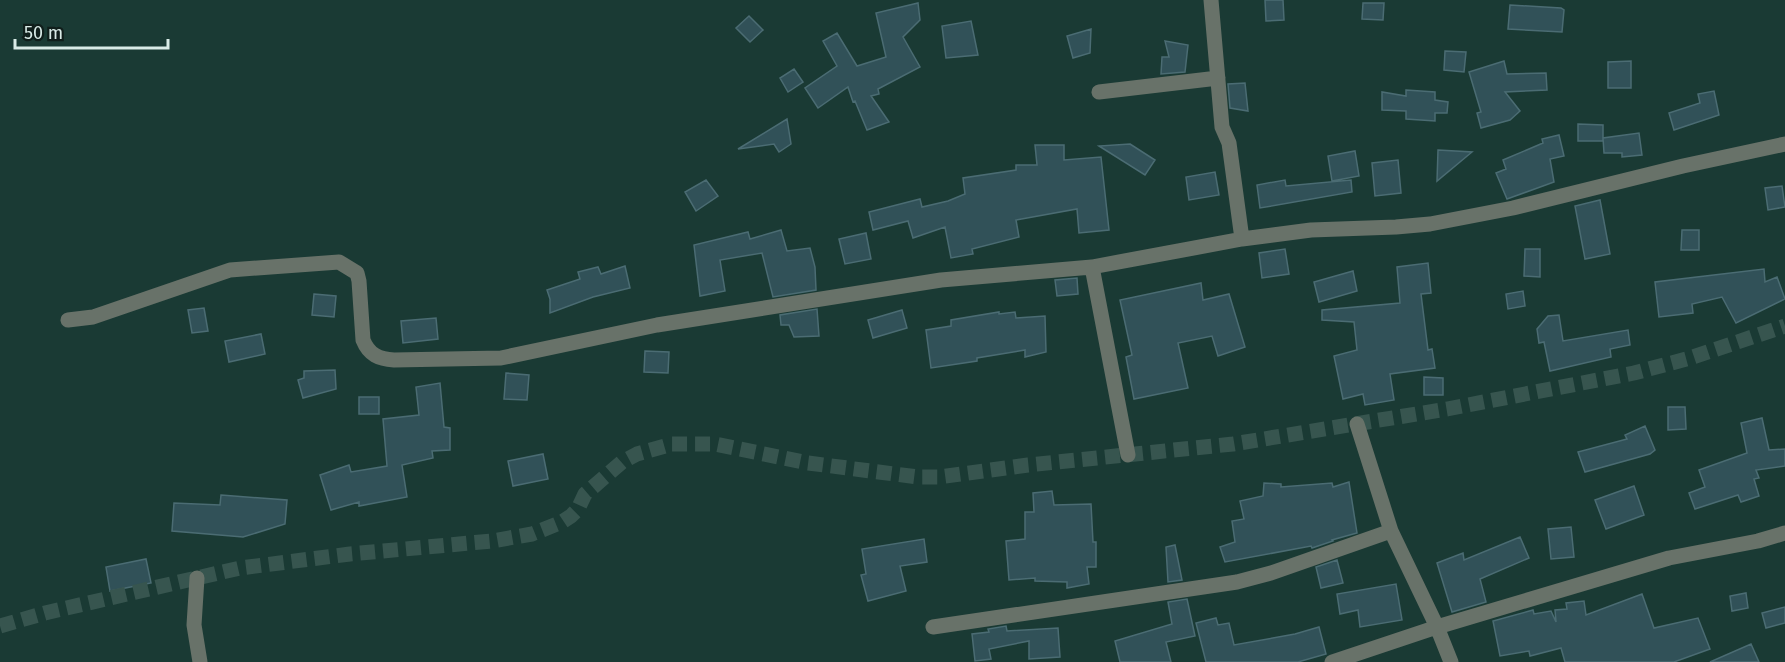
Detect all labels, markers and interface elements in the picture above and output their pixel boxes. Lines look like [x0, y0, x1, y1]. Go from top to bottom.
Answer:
scale bar [15, 12, 168, 50]
text: 50 m [24, 22, 63, 44]

